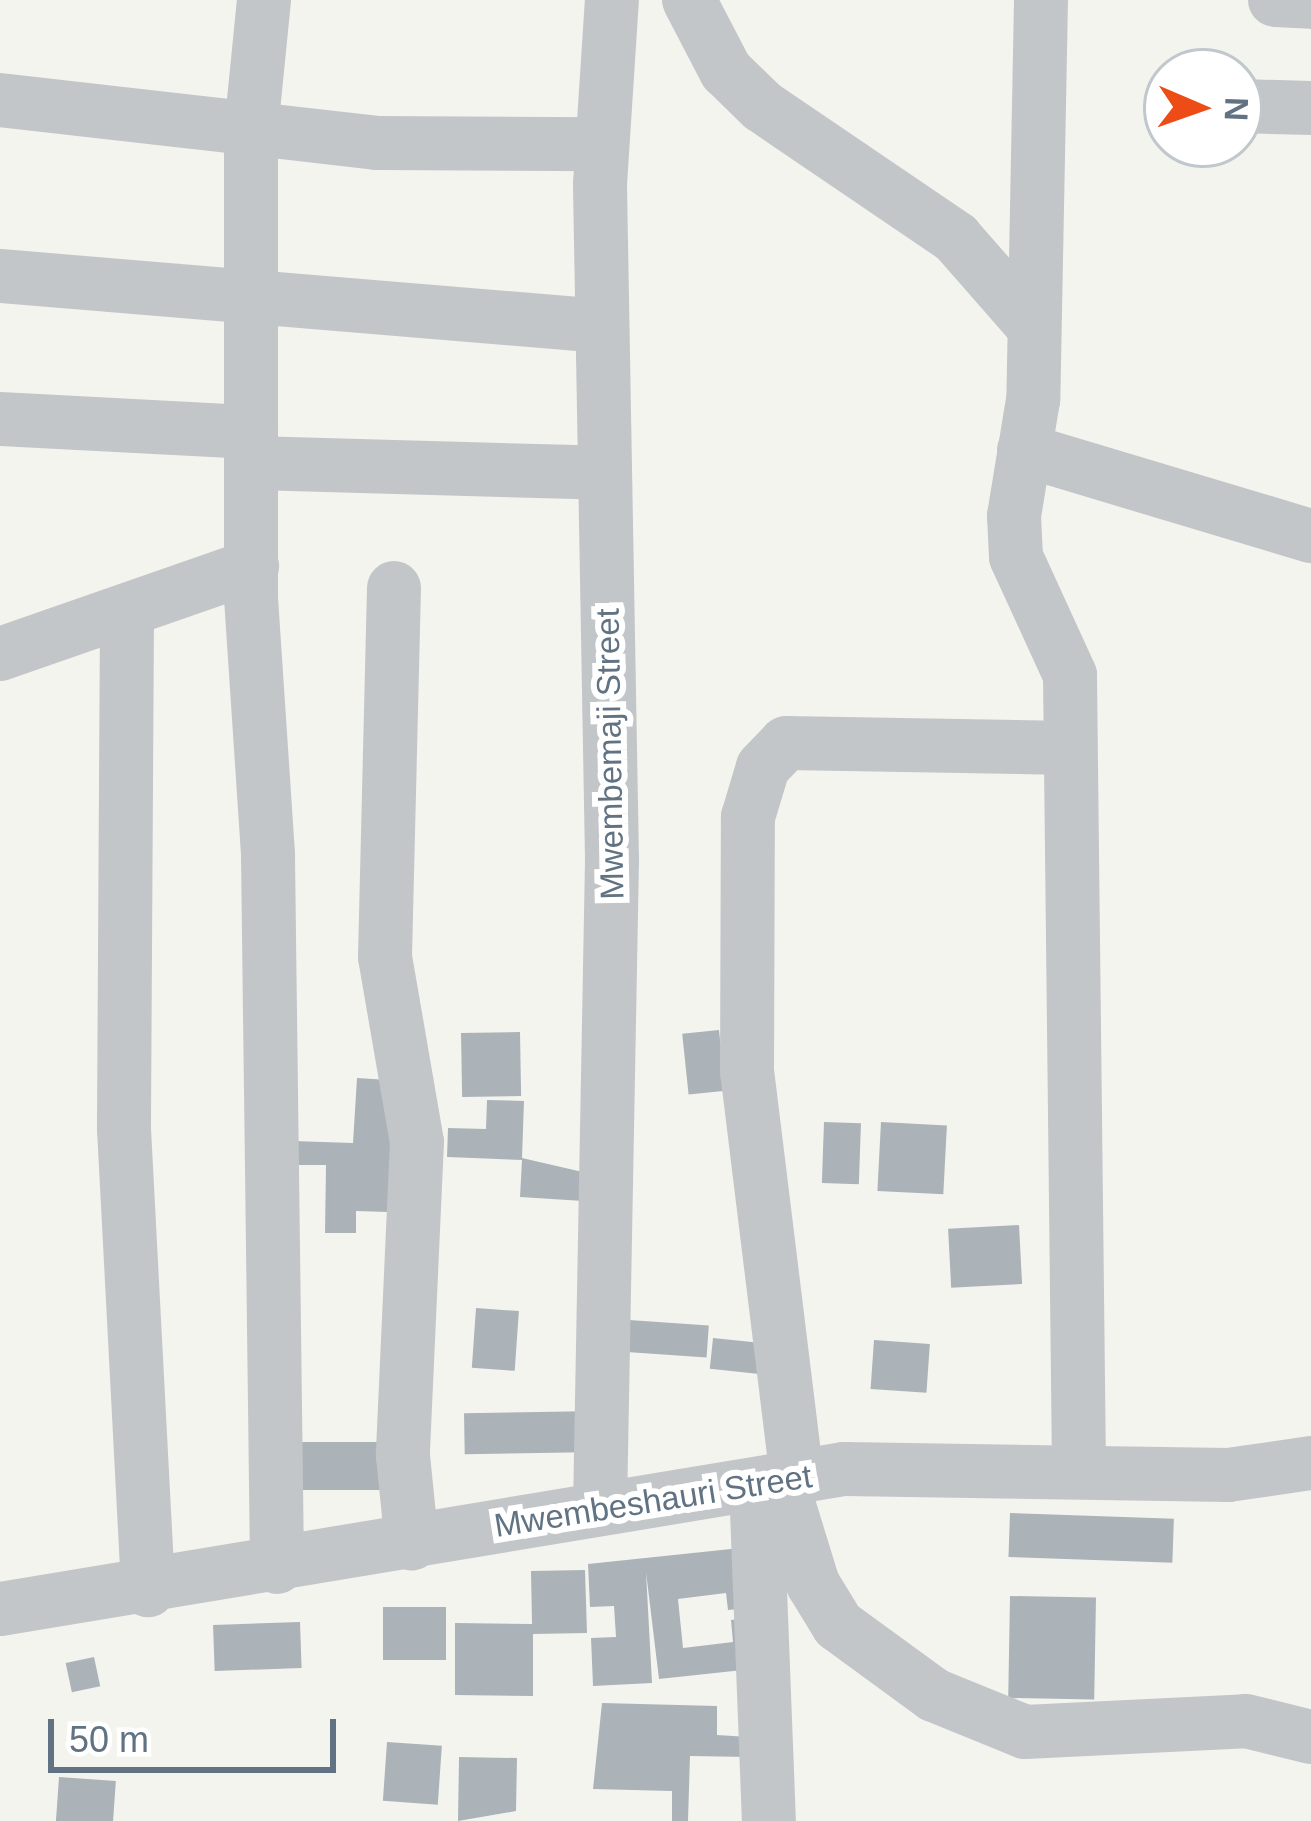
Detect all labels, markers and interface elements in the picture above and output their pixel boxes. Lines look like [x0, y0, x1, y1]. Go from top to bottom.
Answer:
north arrow [1143, 48, 1263, 168]
text: N [1218, 97, 1255, 122]
street label: Mwembemaji Street [588, 608, 632, 900]
street label: Mwembeshauri Street [491, 1456, 815, 1546]
scale bar [54, 1695, 342, 1769]
text: 50 m [69, 1719, 149, 1760]

